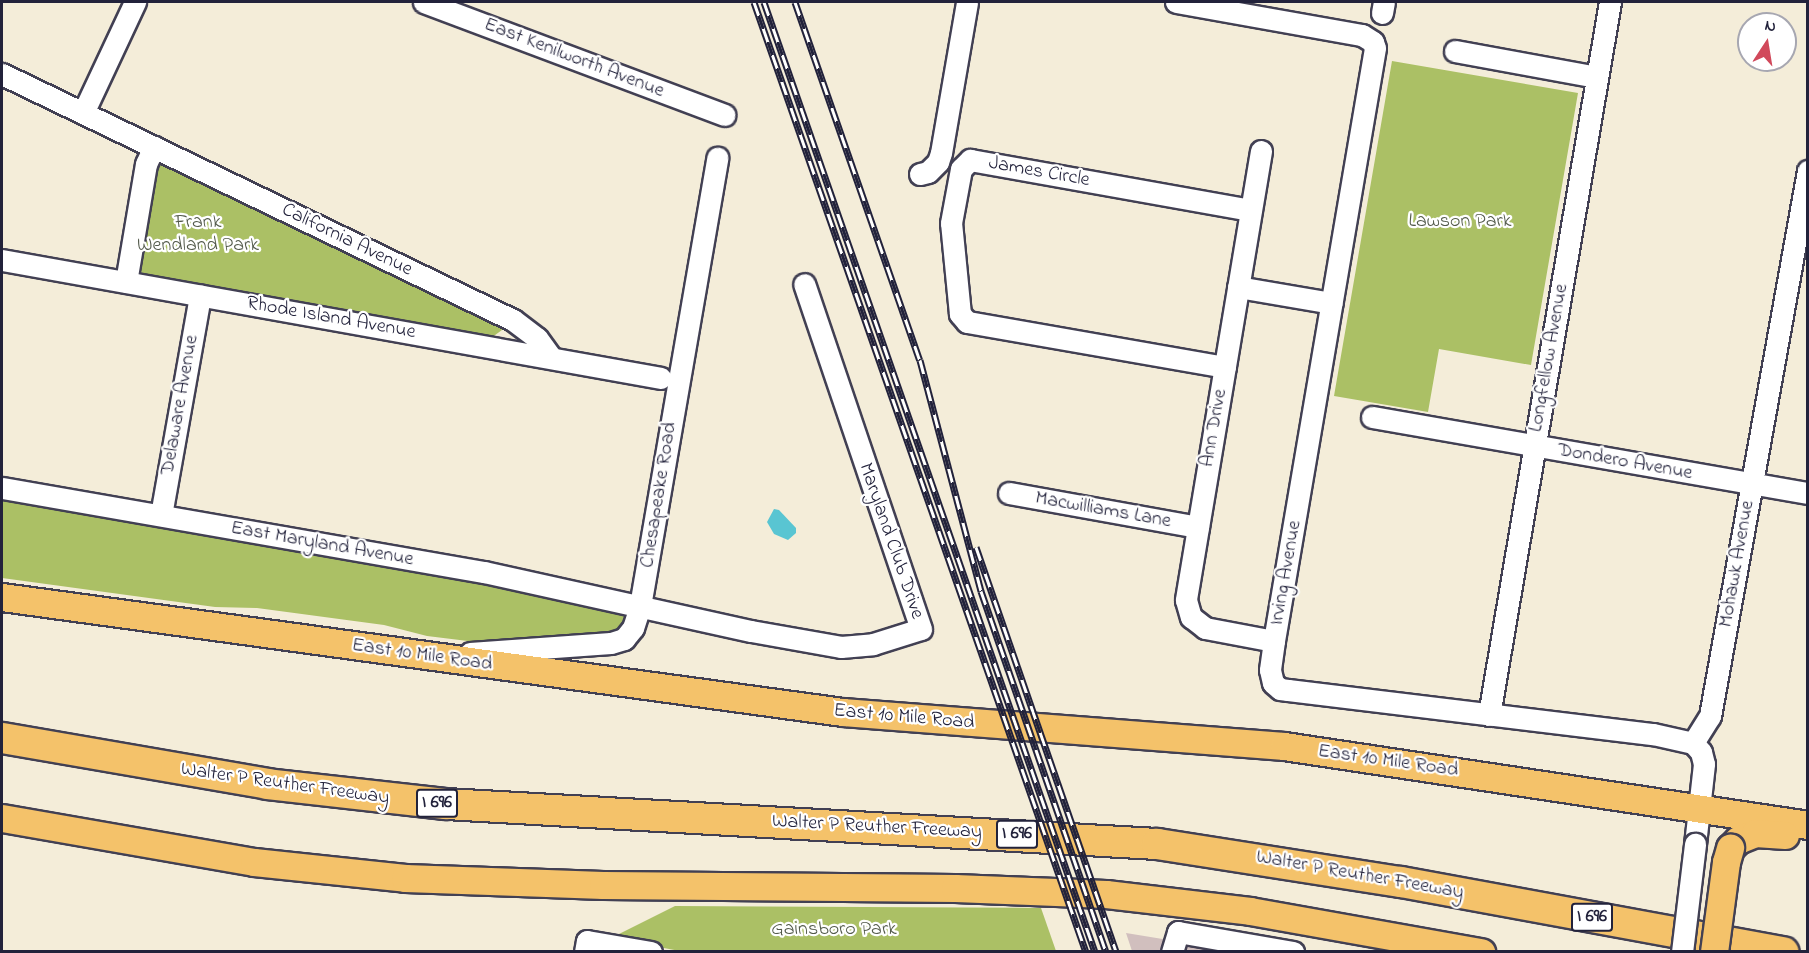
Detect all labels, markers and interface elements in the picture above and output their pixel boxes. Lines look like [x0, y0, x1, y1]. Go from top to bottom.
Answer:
north arrow [1737, 12, 1797, 72]
street label: East Kenilworth Avenue [481, 13, 667, 103]
text: N [1763, 13, 1778, 39]
street label: James Circle [987, 151, 1091, 193]
street label: California Avenue [278, 198, 416, 282]
park label: Lawson Park [1409, 209, 1511, 233]
park label: Frank Wendland Park [137, 211, 259, 258]
street label: Longfellow Avenue [1524, 282, 1574, 434]
street label: Rhode Island Avenue [245, 291, 417, 345]
street label: Delaware Avenue [156, 333, 204, 477]
street label: Ann Drive [1195, 387, 1233, 469]
street label: Chesapeake Road [636, 420, 682, 570]
street label: Dondero Avenue [1556, 438, 1694, 486]
street label: Maryland Club Drive [853, 460, 929, 622]
street label: Macwilliams Lane [1033, 486, 1173, 534]
street label: Mohawk Avenue [1714, 499, 1760, 629]
street label: East Maryland Avenue [229, 516, 415, 572]
street label: Irving Avenue [1265, 519, 1307, 627]
street label: East 10 Mile Road [350, 633, 494, 677]
street label: East 10 Mile Road [833, 699, 975, 735]
street label: East 10 Mile Road [1316, 739, 1460, 783]
street label: Walter P Reuther Freeway [179, 757, 391, 811]
road number: I 696 [416, 788, 458, 818]
street label: Walter P Reuther Freeway [771, 810, 983, 844]
road number: I 696 [996, 819, 1038, 849]
street label: Walter P Reuther Freeway [1254, 845, 1466, 905]
road number: I 696 [1571, 902, 1613, 932]
park label: Gainsboro Park [771, 917, 897, 941]

